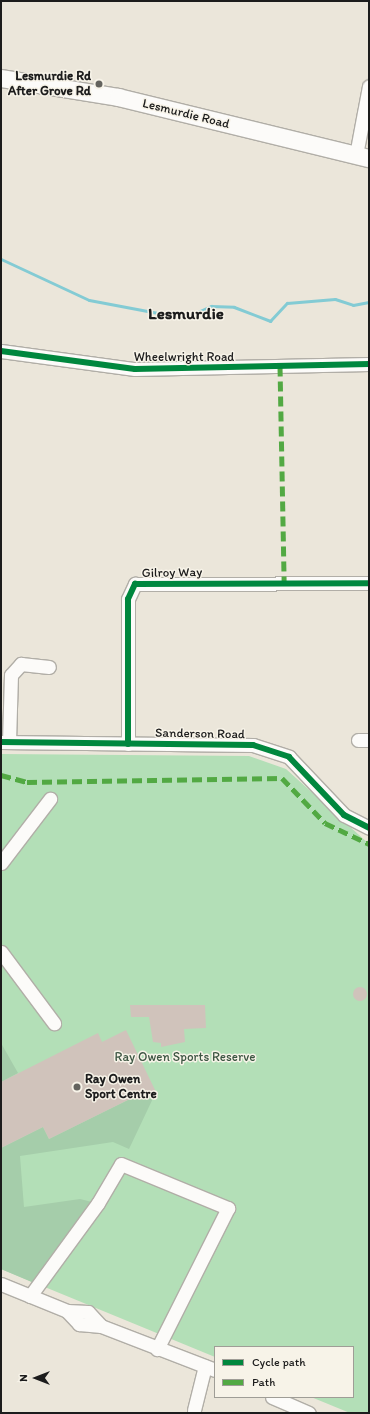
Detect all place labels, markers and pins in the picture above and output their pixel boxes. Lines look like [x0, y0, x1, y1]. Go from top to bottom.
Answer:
place label: Lesmurdie Rd After Grove Rd [8, 69, 91, 100]
marker: Lesmurdie Rd After Grove Rd [94, 79, 104, 89]
place label: Ray Owen Sport Centre [85, 1072, 157, 1103]
marker: Ray Owen Sport Centre [72, 1082, 82, 1092]

